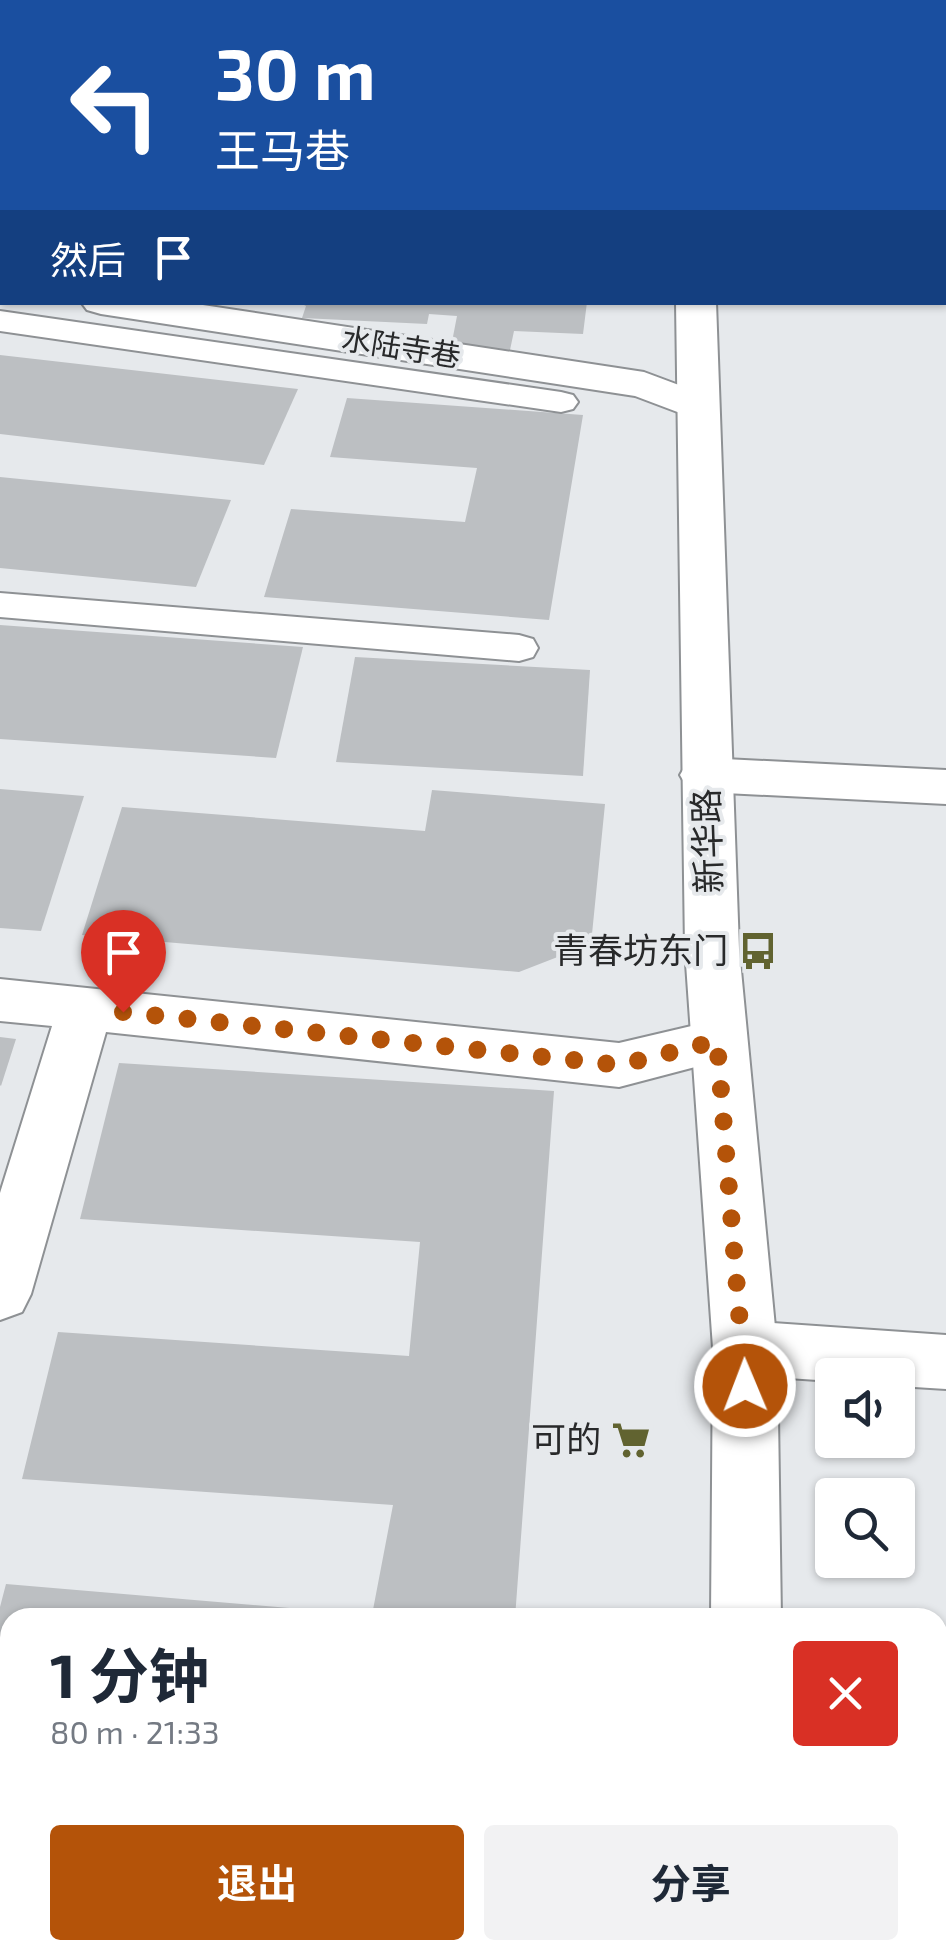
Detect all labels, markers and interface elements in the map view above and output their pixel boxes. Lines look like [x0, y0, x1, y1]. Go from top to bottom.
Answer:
text: 30 m [215, 30, 376, 114]
icon: left [50, 40, 180, 170]
text: 王马巷 [215, 122, 350, 176]
icon: arrive [146, 230, 201, 285]
text: 然后 [50, 236, 126, 282]
street label: 水陆寺巷 [339, 319, 463, 373]
street label: 新华路 [683, 788, 729, 894]
pin [81, 910, 166, 1013]
icon: arrive [96, 925, 151, 980]
place label: 青春坊东门 [553, 928, 728, 970]
bus stop icon: 青春坊东门 [737, 930, 779, 972]
position arrow [693, 1334, 797, 1438]
map controls [815, 1358, 915, 1578]
button: sound [815, 1358, 915, 1458]
place label: 可的 [531, 1417, 601, 1459]
supermarket icon: 可的 [610, 1419, 652, 1461]
button: search [815, 1478, 915, 1578]
text: 1 分钟 [50, 1638, 209, 1710]
button: close [793, 1641, 898, 1746]
text: 80 m · 21:33 [50, 1712, 220, 1750]
button: 退出 [50, 1825, 464, 1940]
button: 分享 [484, 1825, 898, 1940]

